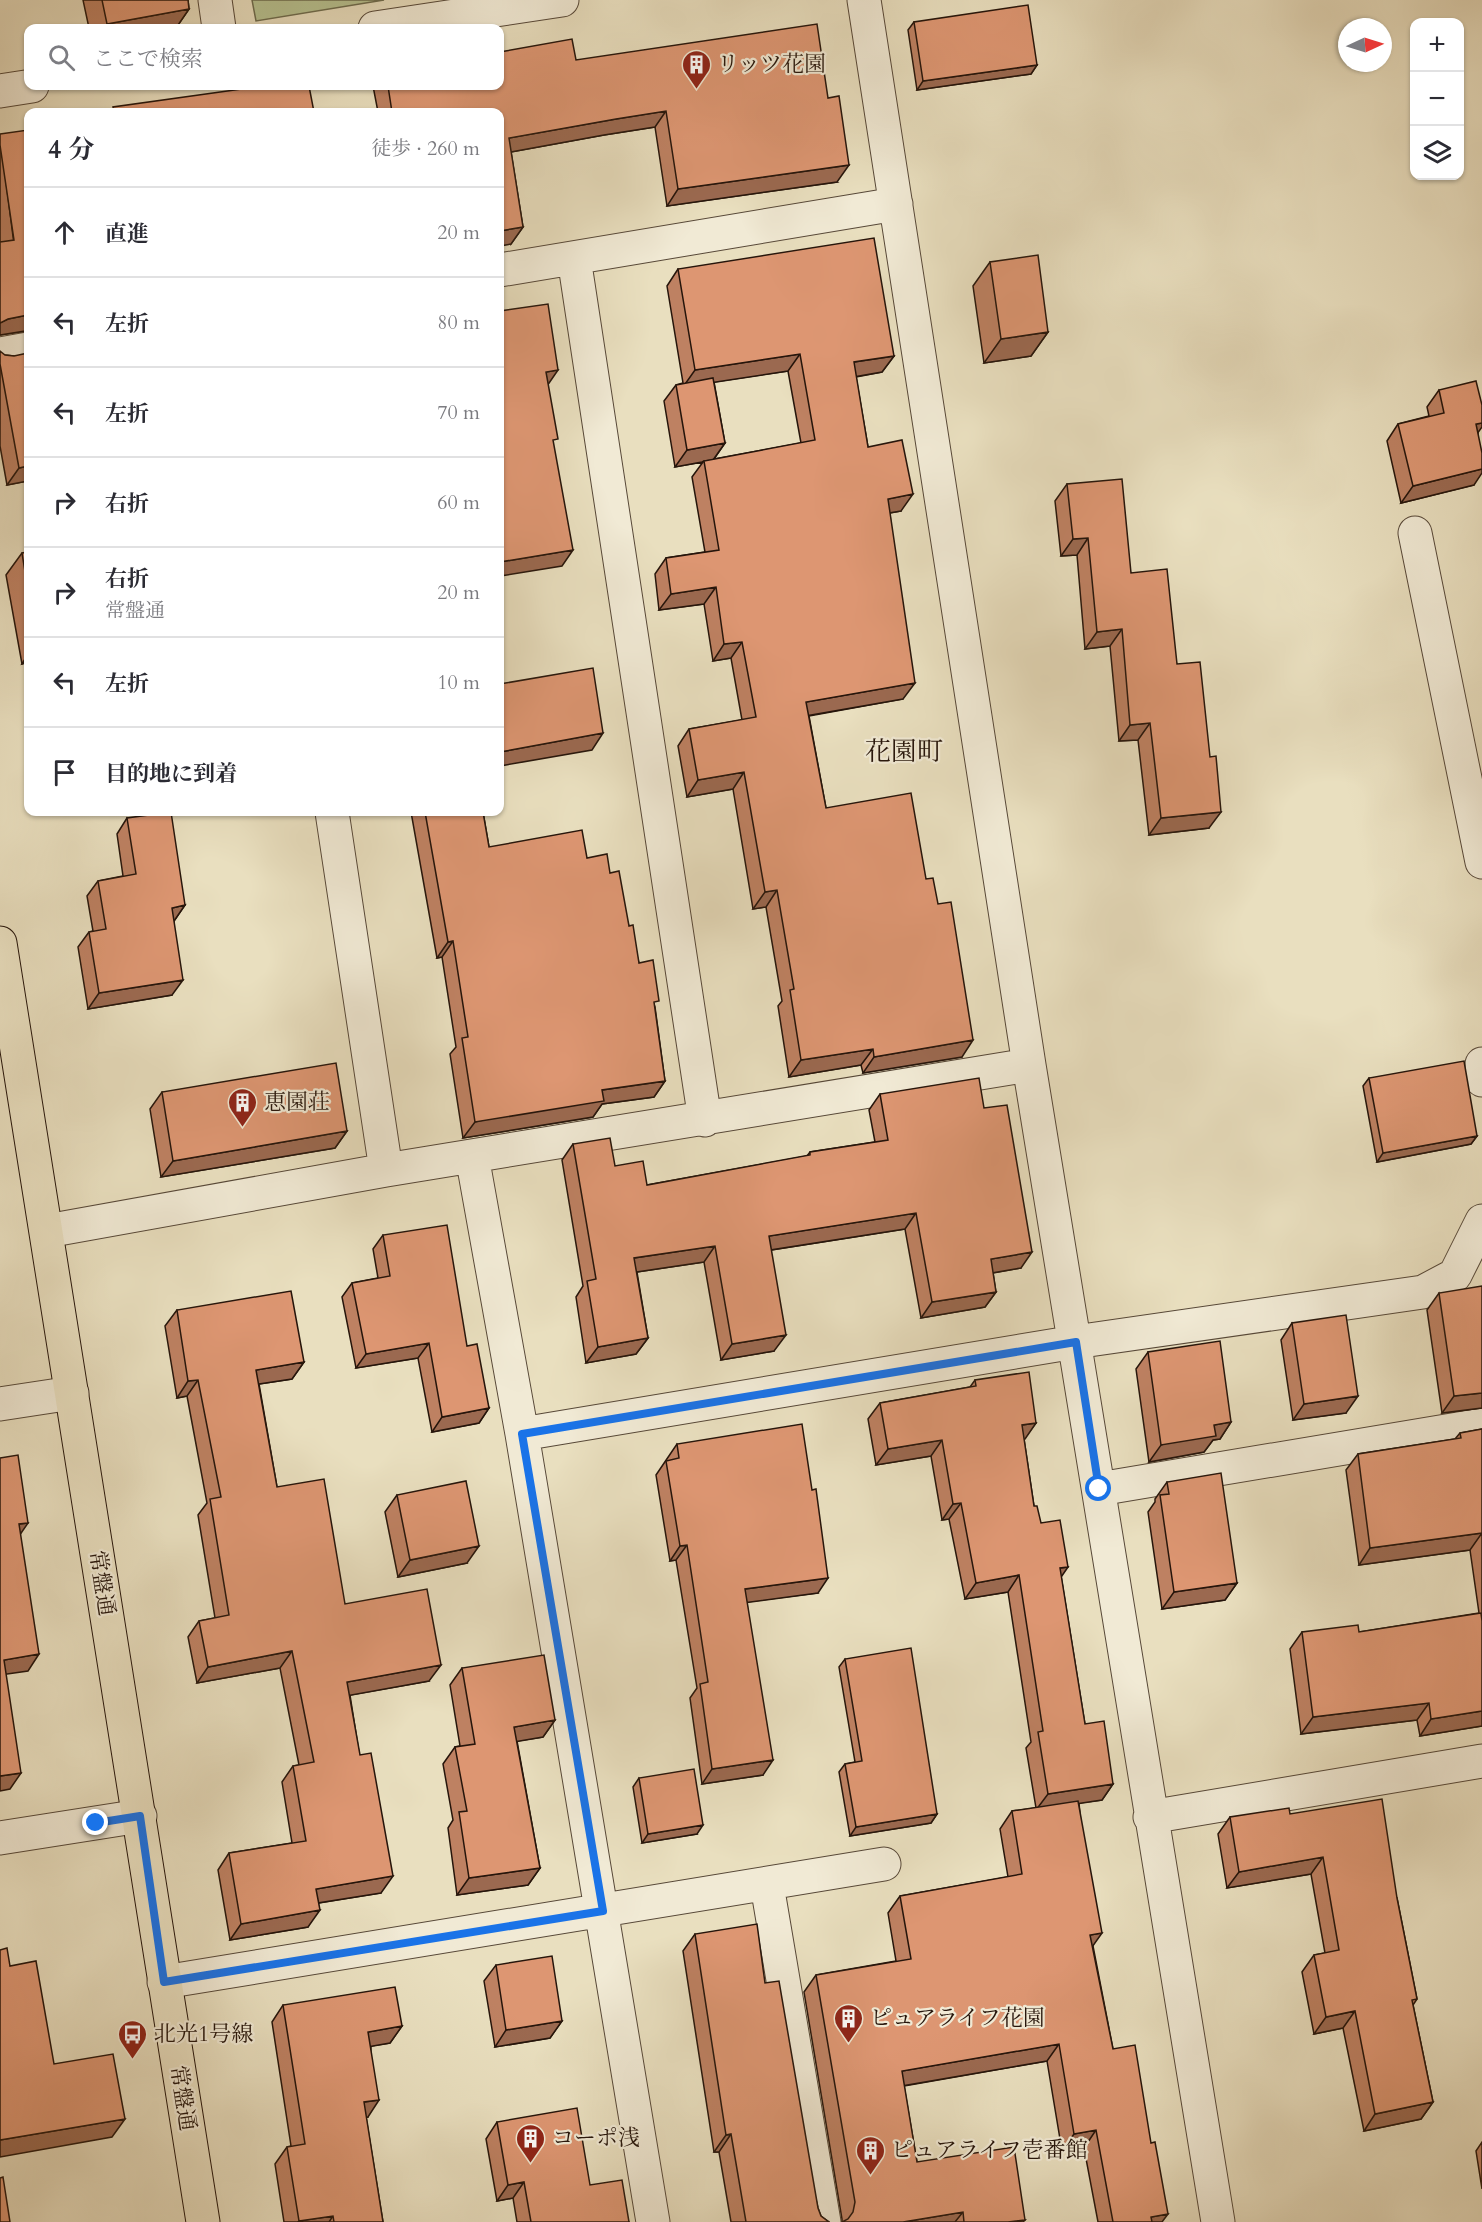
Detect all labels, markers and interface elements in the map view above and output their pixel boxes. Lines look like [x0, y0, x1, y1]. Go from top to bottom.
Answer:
north arrow [1338, 18, 1392, 72]
map controls [1410, 18, 1464, 180]
button: + [1410, 18, 1464, 72]
search box [24, 24, 504, 90]
icon: search [45, 41, 78, 74]
text: ここで検索 [93, 44, 203, 74]
building icon: リッツ花園 [680, 48, 712, 90]
place label: リッツ花園 [717, 49, 826, 79]
button: − [1410, 72, 1464, 126]
button: layers [1410, 126, 1464, 180]
text: 4 分 [48, 132, 94, 167]
text: 徒歩 · 260 m [371, 135, 480, 162]
icon: ahead [48, 216, 81, 249]
text: 直進 [105, 219, 149, 249]
text: 20 m [437, 219, 480, 246]
icon: left [48, 306, 81, 339]
text: 左折 [105, 309, 149, 339]
text: 80 m [437, 309, 480, 336]
icon: left [48, 396, 81, 429]
text: 左折 [105, 399, 149, 429]
text: 70 m [437, 399, 480, 426]
icon: right [48, 486, 81, 519]
text: 右折 [105, 489, 149, 519]
text: 60 m [437, 489, 480, 516]
text: 右折 [105, 564, 149, 594]
icon: right [48, 576, 81, 609]
text: 20 m [437, 579, 480, 606]
text: 常盤通 [105, 597, 165, 624]
icon: left [48, 666, 81, 699]
text: 左折 [105, 669, 149, 699]
text: 10 m [437, 669, 480, 696]
district label: 花園町 [865, 734, 943, 769]
icon: arrive [48, 756, 81, 789]
text: 目的地に到着 [105, 759, 237, 789]
building icon: 恵園荘 [227, 1086, 259, 1128]
place label: 恵園荘 [264, 1087, 330, 1117]
route start [1085, 1475, 1111, 1501]
street label: 常盤通 [82, 1548, 122, 1618]
route end [82, 1809, 108, 1835]
building icon: ピュアライフ花園 [833, 2002, 865, 2044]
place label: ピュアライフ花園 [870, 2003, 1045, 2033]
bus stop icon: 北光1号線 [117, 2018, 149, 2060]
place label: 北光1号線 [154, 2019, 253, 2049]
street label: 常盤通 [163, 2063, 203, 2133]
building icon: コーポ浅 [515, 2122, 547, 2164]
place label: コーポ浅 [552, 2123, 640, 2153]
building icon: ピュアライフ壱番館 [854, 2134, 886, 2176]
place label: ピュアライフ壱番館 [891, 2135, 1088, 2165]

